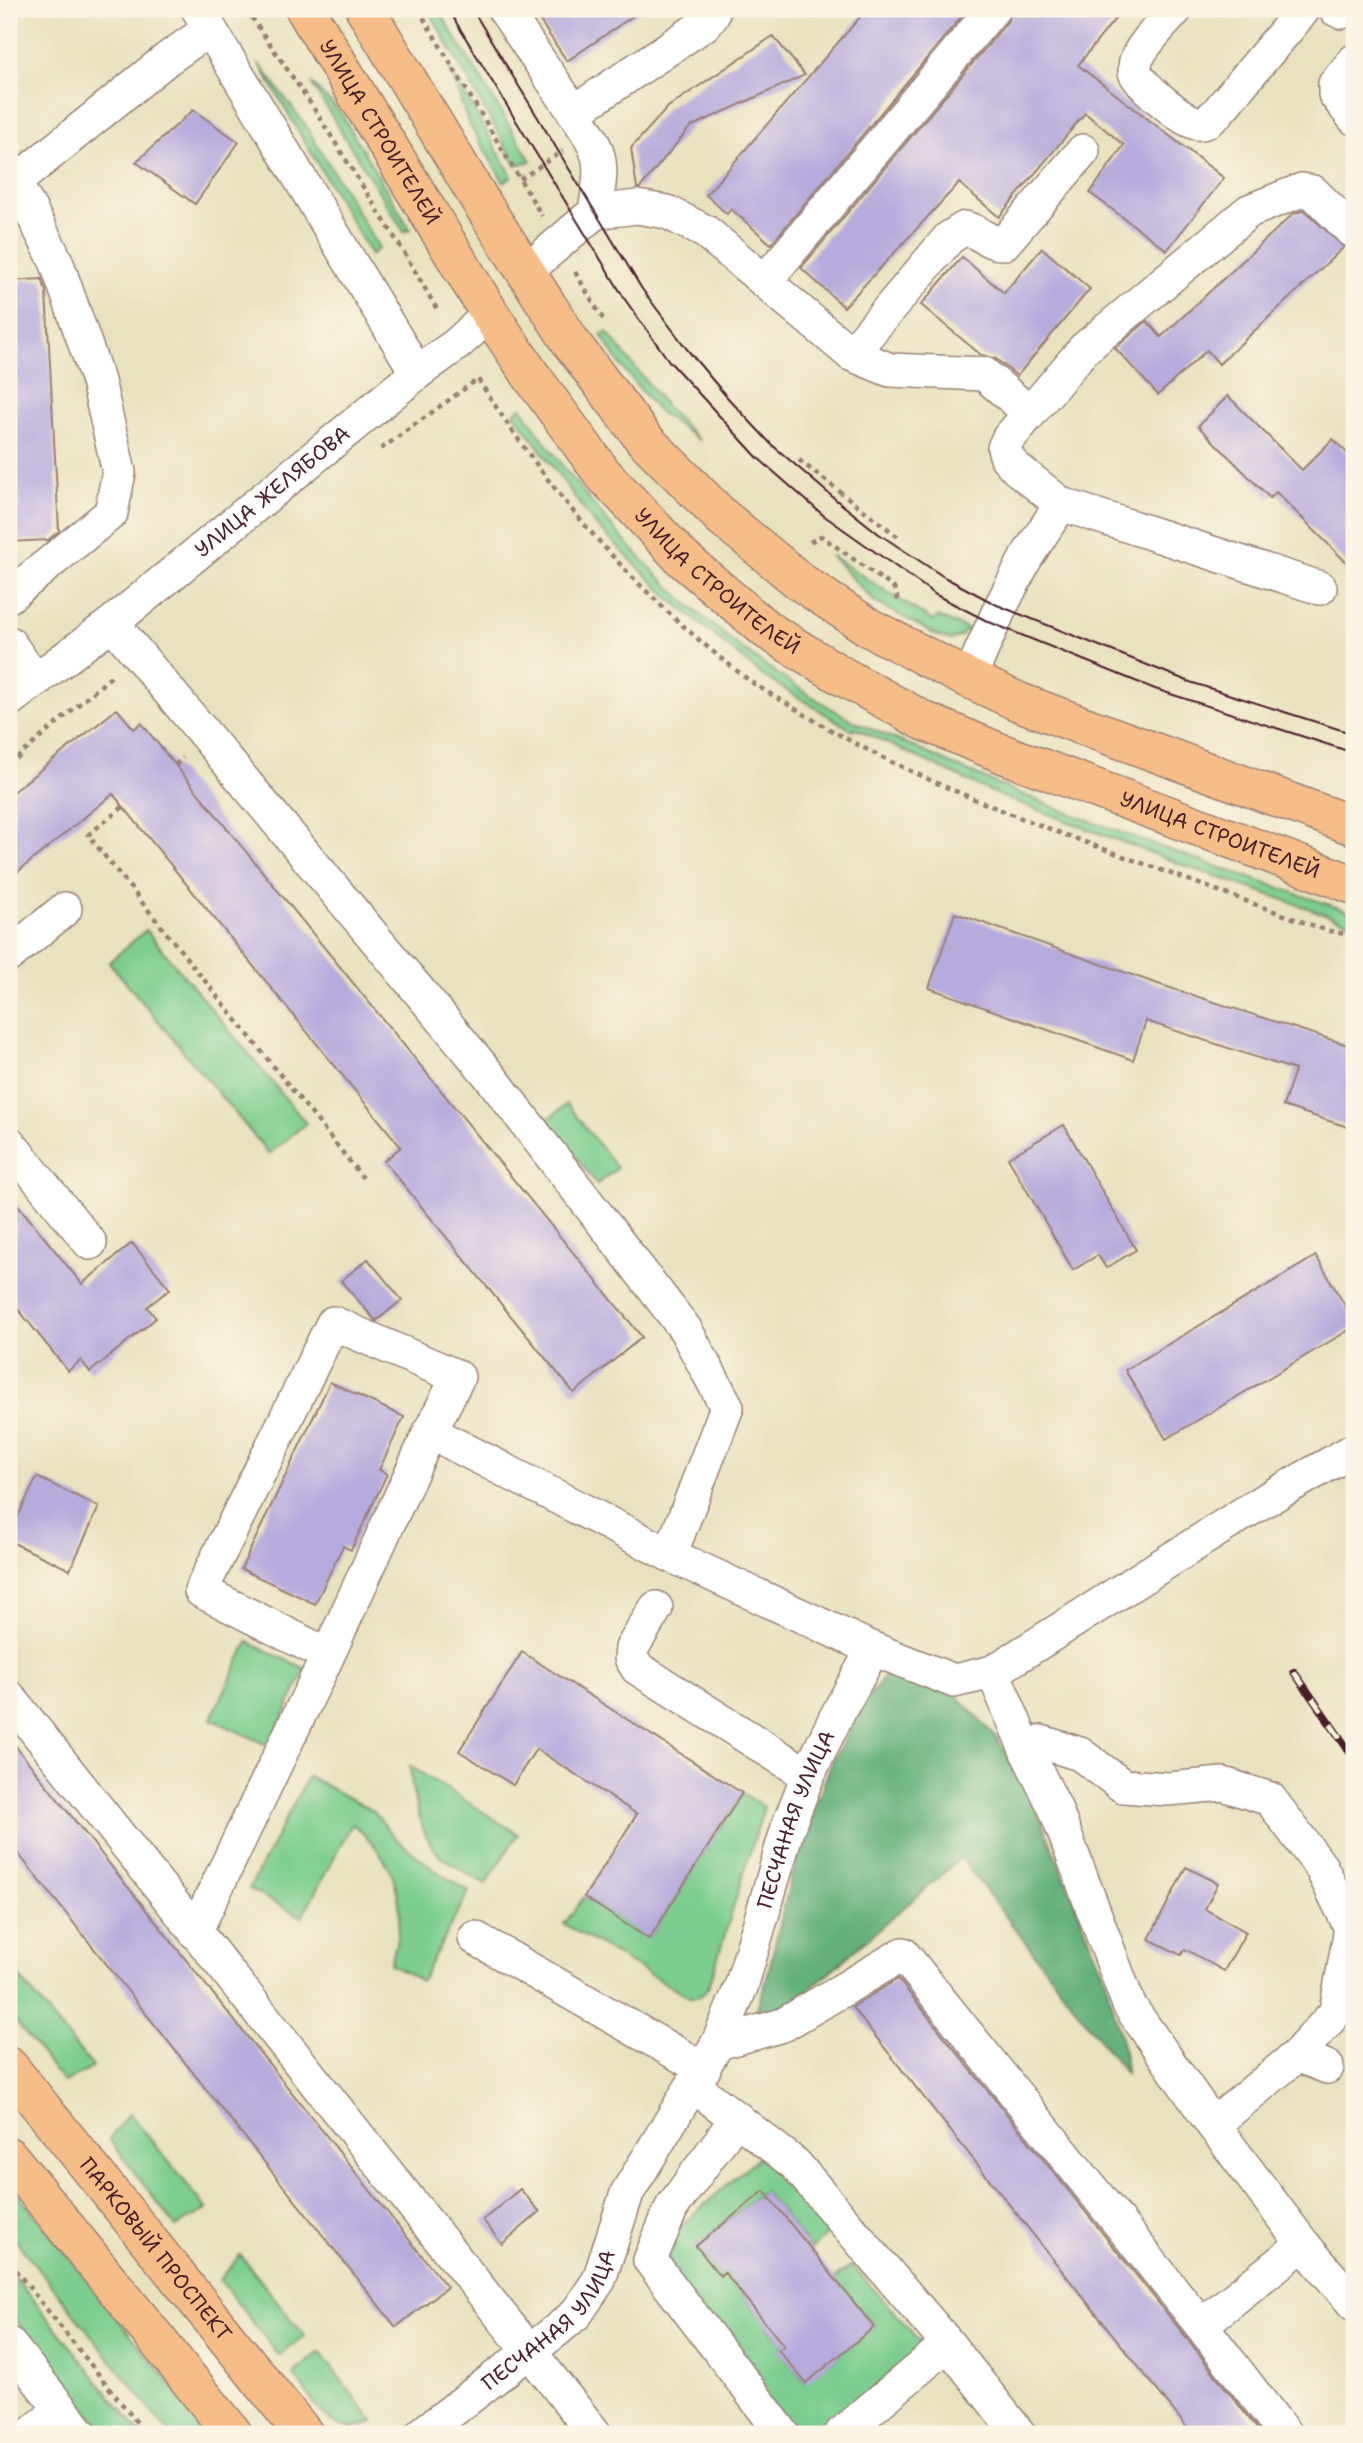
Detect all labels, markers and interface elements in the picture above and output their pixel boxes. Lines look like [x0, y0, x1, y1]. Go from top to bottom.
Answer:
street label: УЛИЦА СТРОИТЕЛЕЙ [313, 34, 446, 230]
street label: УЛИЦА ЖЕЛЯБОВА [189, 419, 356, 564]
street label: УЛИЦА СТРОИТЕЛЕЙ [628, 502, 805, 661]
street label: УЛИЦА СТРОИТЕЛЕЙ [1116, 785, 1324, 885]
street label: ПЕСЧАНАЯ УЛИЦА [751, 1726, 841, 1912]
street label: ПАРКОВЫЙ ПРОСПЕКТ [73, 2152, 238, 2347]
street label: ПЕСЧАНАЯ УЛИЦА [476, 2246, 622, 2397]

